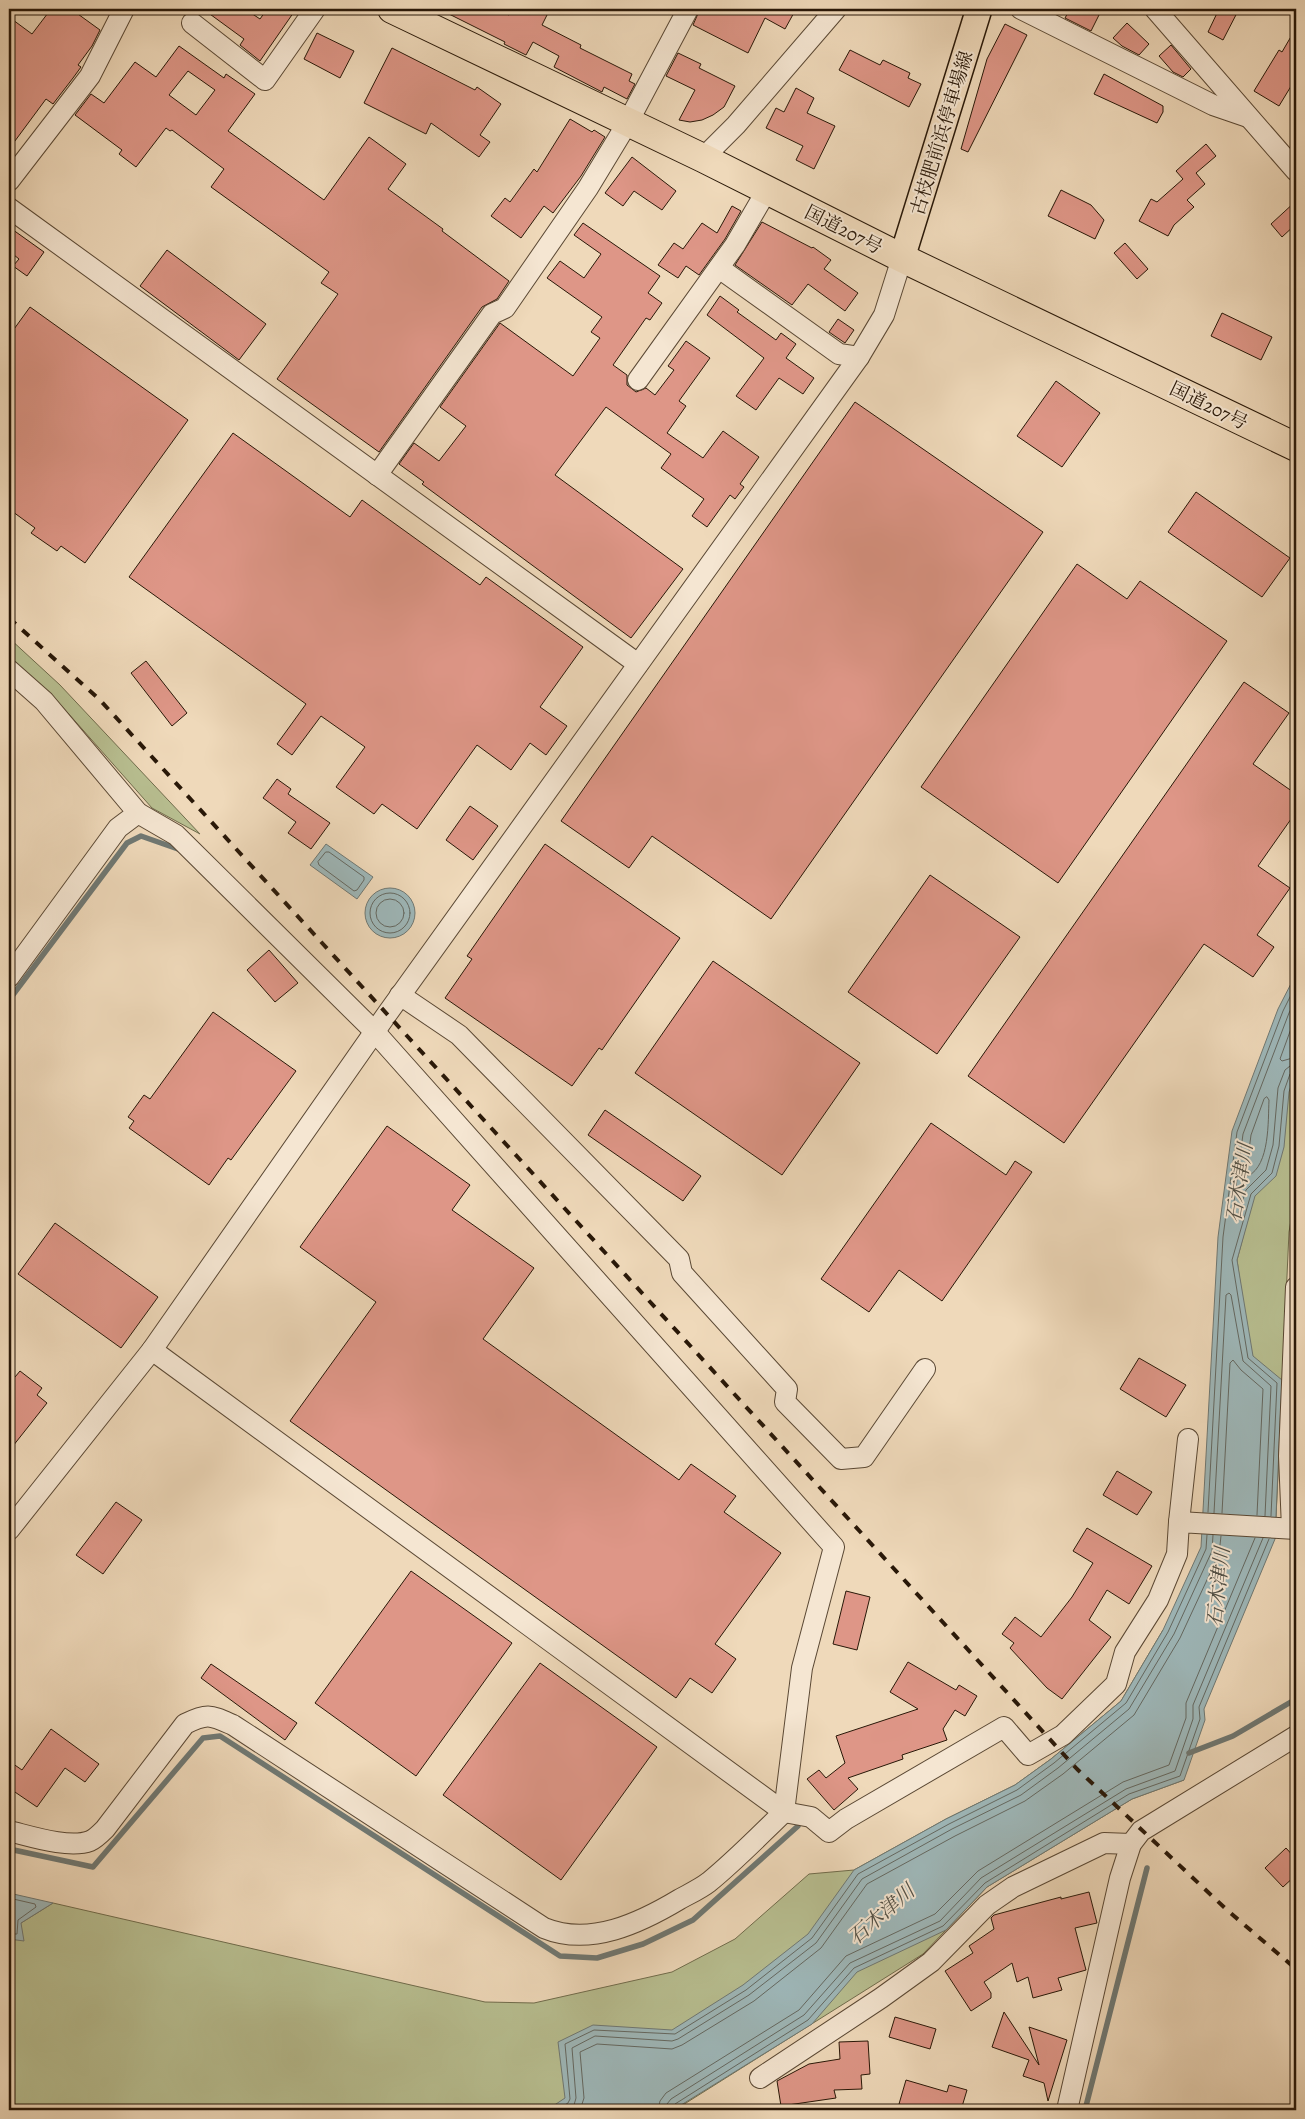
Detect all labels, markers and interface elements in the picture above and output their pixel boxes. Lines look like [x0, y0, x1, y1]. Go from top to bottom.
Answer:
street label: 古枝肥前浜停車場線 [905, 48, 979, 219]
street label: 国道207号 [800, 199, 887, 261]
street label: 国道207号 [1165, 376, 1252, 436]
water label: 石木津川 [1220, 1139, 1259, 1225]
water label: 石木津川 [1201, 1544, 1236, 1628]
water label: 石木津川 [842, 1877, 922, 1951]

